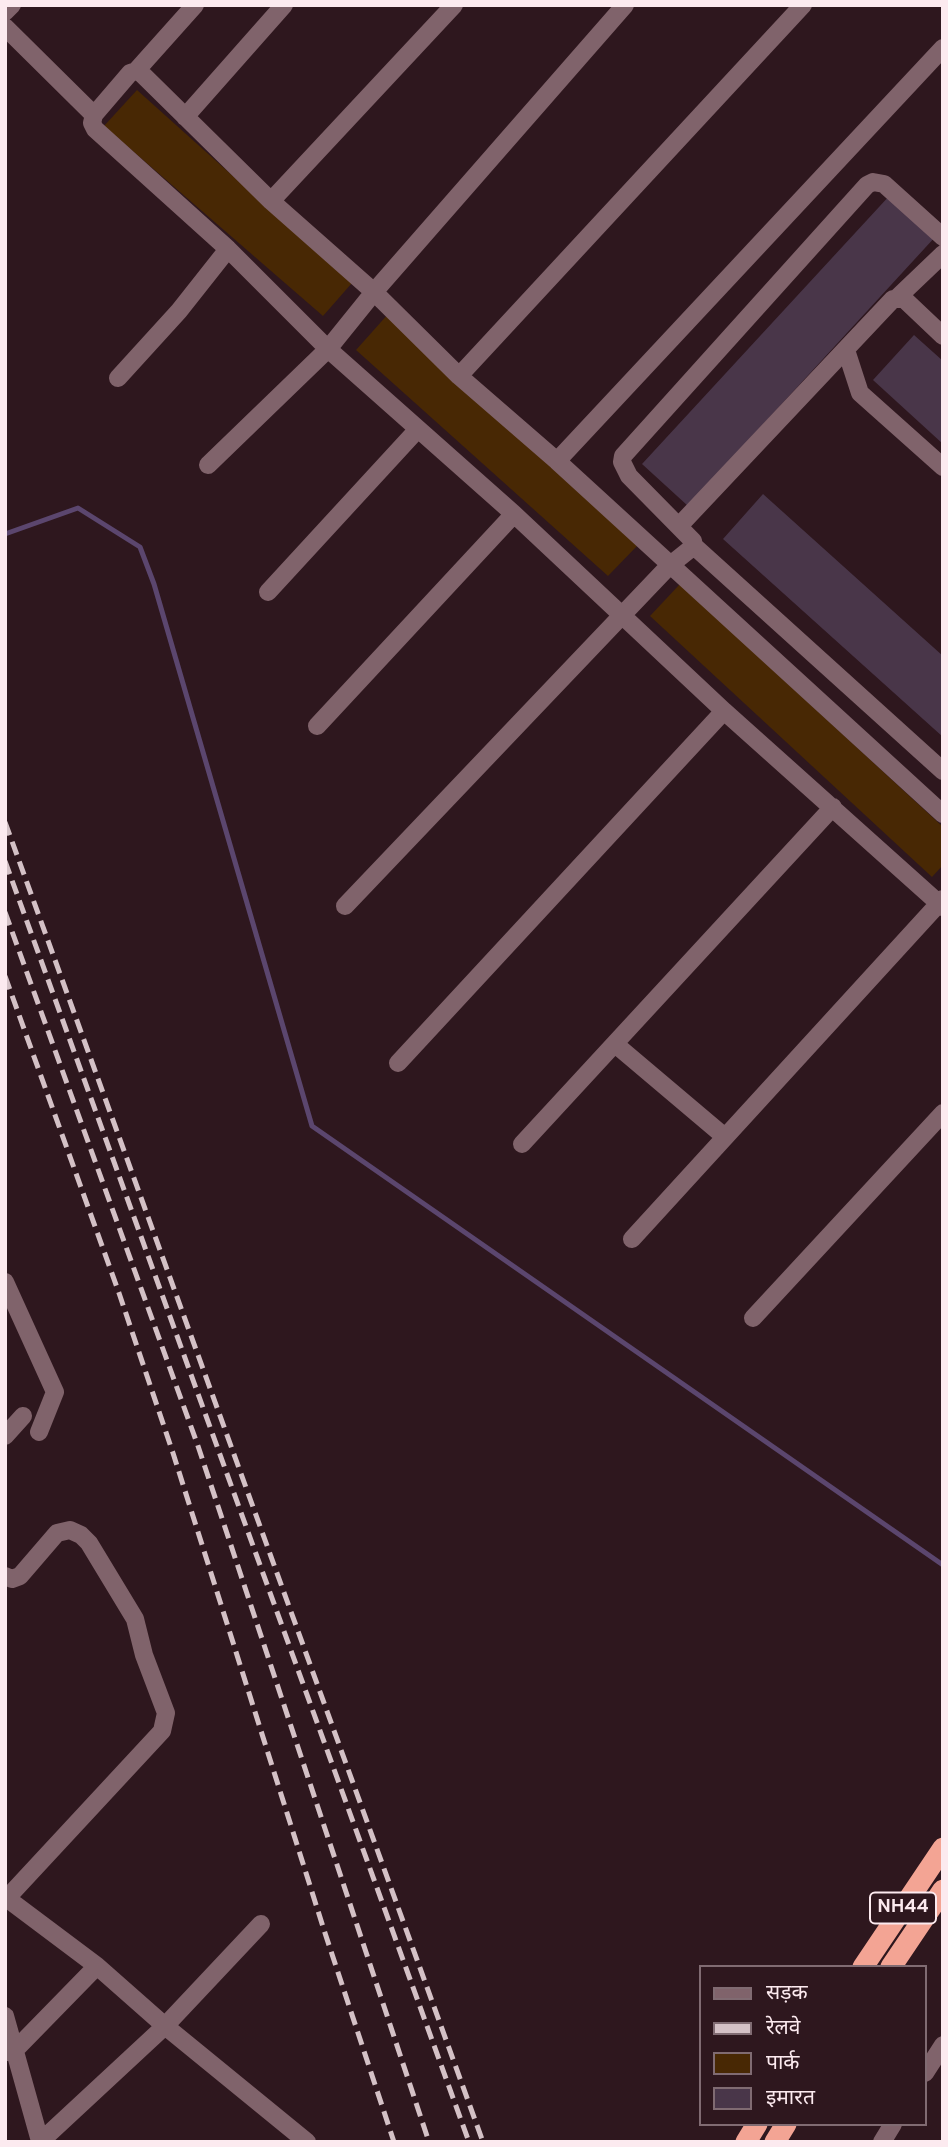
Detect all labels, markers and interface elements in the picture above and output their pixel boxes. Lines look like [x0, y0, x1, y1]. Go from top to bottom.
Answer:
road number: NH44 [870, 1892, 936, 1924]
legend [699, 1965, 927, 2126]
text: सड़क [766, 1980, 808, 2007]
text: रेलवे [766, 2015, 801, 2042]
text: पार्क [766, 2050, 800, 2077]
text: इमारत [766, 2085, 815, 2112]

